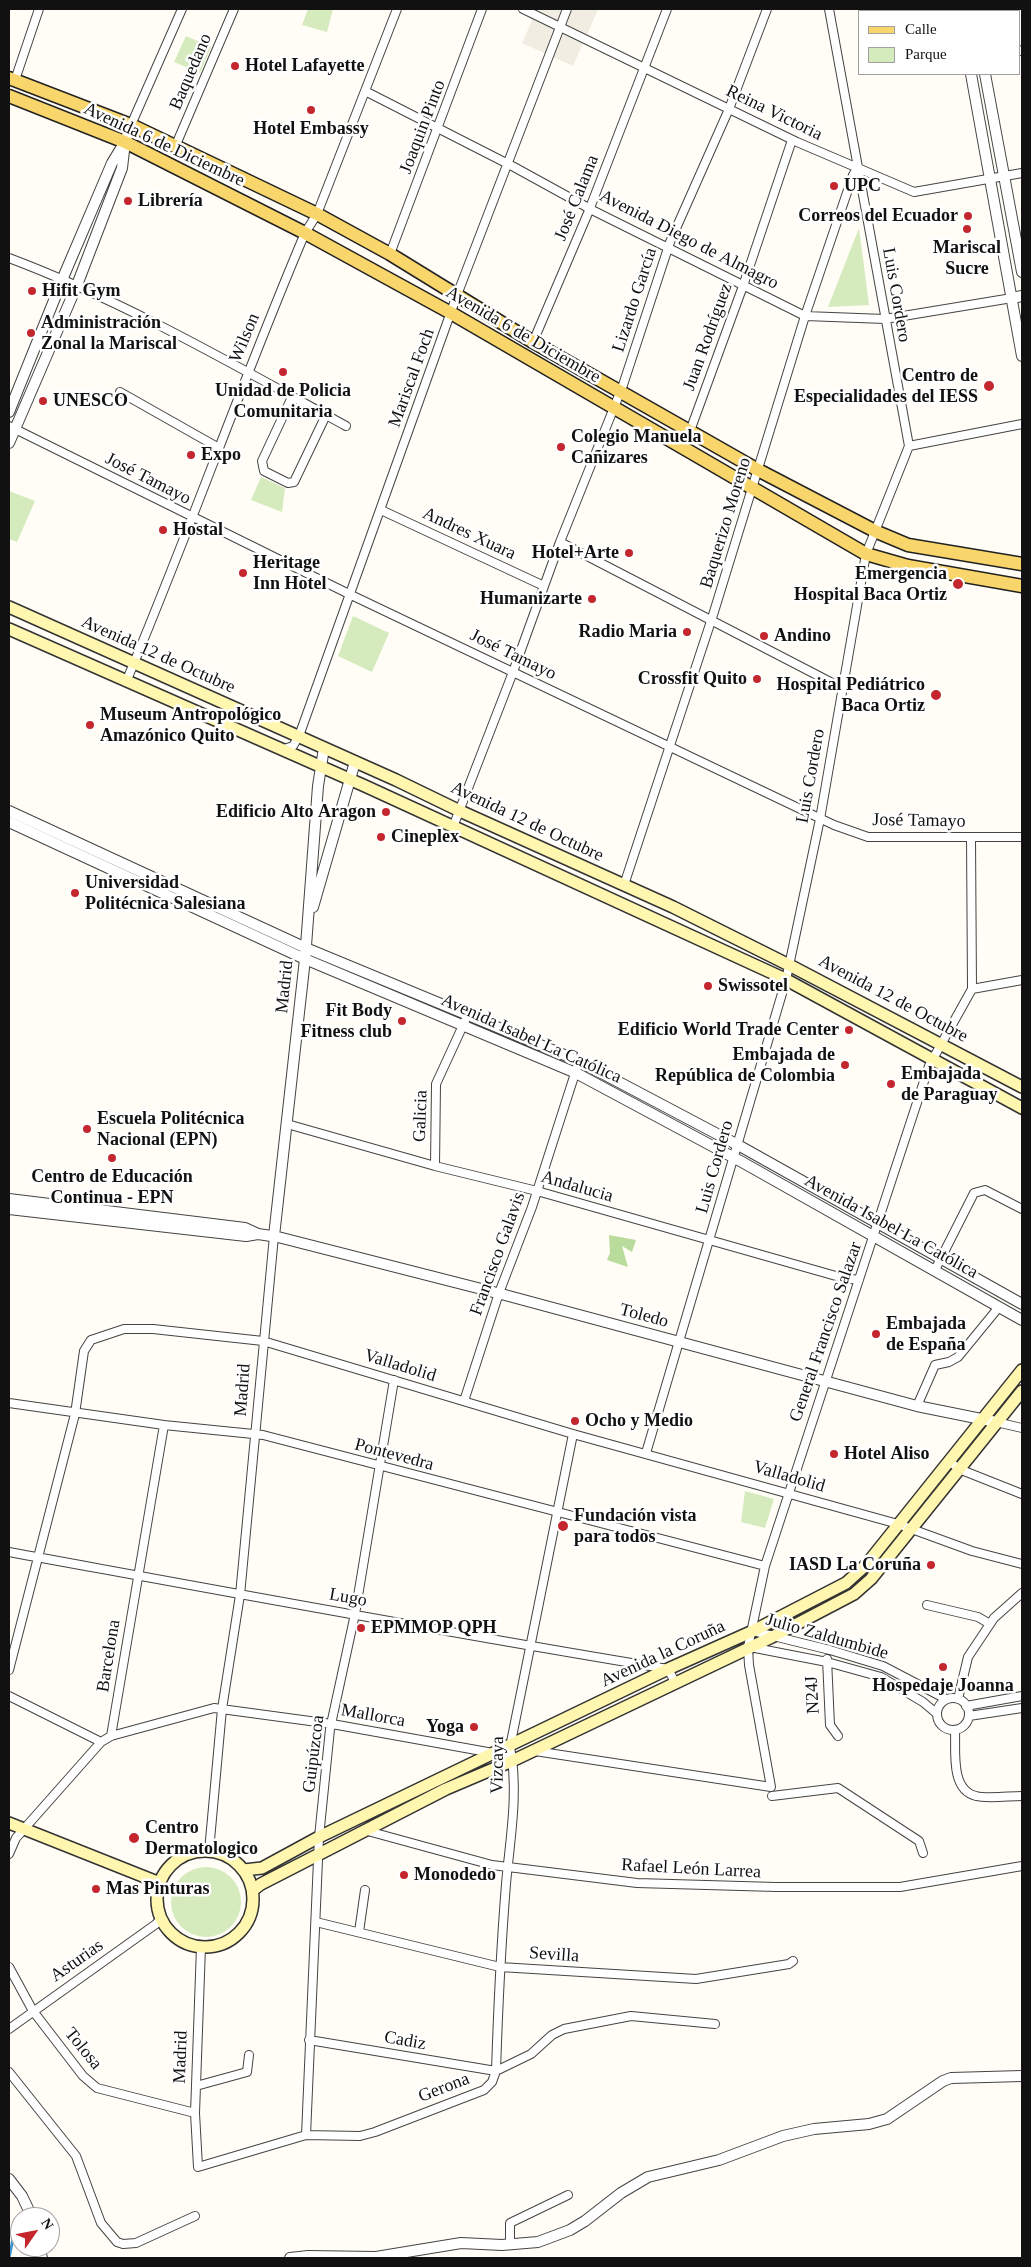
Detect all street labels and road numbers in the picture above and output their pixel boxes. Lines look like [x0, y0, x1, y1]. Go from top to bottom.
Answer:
street label: Baquedano [165, 31, 217, 113]
street label: Joaquin Pinto [395, 77, 451, 177]
street label: Reina Victoria [722, 80, 826, 146]
street label: Avenida 6 de Diciembre [80, 98, 248, 192]
street label: José Calama [550, 152, 604, 244]
street label: Avenida Diego de Almagro [596, 185, 782, 295]
street label: Lizardo García [608, 245, 662, 355]
street label: Luis Cordero [877, 246, 915, 344]
street label: Juan Rodríguez [679, 280, 737, 394]
street label: Avenida 6 de Diciembre [442, 282, 604, 388]
street label: Wilson [225, 310, 265, 366]
street label: Mariscal Foch [384, 326, 440, 430]
street label: José Tamayo [102, 448, 194, 510]
street label: Baquerizo Moreno [696, 455, 756, 591]
street label: Andres Xuara [419, 503, 519, 565]
street label: Avenida 12 de Octubre [78, 611, 238, 699]
street label: José Tamayo [466, 625, 560, 685]
street label: Luis Cordero [792, 727, 830, 825]
street label: Avenida 12 de Octubre [447, 777, 607, 867]
street label: José Tamayo [872, 809, 966, 833]
street label: Avenida 12 de Octubre [815, 950, 971, 1048]
street label: Madrid [271, 960, 299, 1014]
street label: Avenida Isabel La Católica [437, 989, 625, 1089]
street label: Galicia [409, 1090, 433, 1142]
street label: Luis Cordero [691, 1118, 739, 1216]
street label: Andalucia [538, 1166, 616, 1208]
street label: Avenida Isabel La Católica [800, 1170, 982, 1284]
street label: Francisco Galavis [466, 1189, 530, 1319]
street label: General Francisco Salazar [785, 1239, 867, 1425]
street label: Toledo [617, 1299, 671, 1333]
street label: Valladolid [361, 1345, 439, 1387]
street label: Madrid [230, 1363, 256, 1417]
street label: Pontevedra [352, 1434, 436, 1476]
street label: Valladolid [750, 1456, 828, 1498]
street label: Lugo [327, 1584, 369, 1612]
street label: Julio Zaldumbide [763, 1609, 891, 1665]
street label: Avenida la Coruña [597, 1616, 729, 1692]
street label: Barcelona [93, 1618, 125, 1694]
street label: N24J [801, 1675, 825, 1715]
street label: Mallorca [339, 1700, 407, 1732]
street label: Guipúzcoa [299, 1714, 329, 1794]
street label: Vizcaya [487, 1736, 509, 1794]
street label: Rafael León Larrea [621, 1855, 761, 1883]
street label: Asturias [46, 1935, 108, 1987]
street label: Sevilla [528, 1942, 580, 1968]
street label: Tolosa [60, 2024, 106, 2074]
street label: Cadiz [382, 2027, 428, 2055]
street label: Madrid [169, 2030, 193, 2084]
street label: Gerona [415, 2068, 473, 2108]

